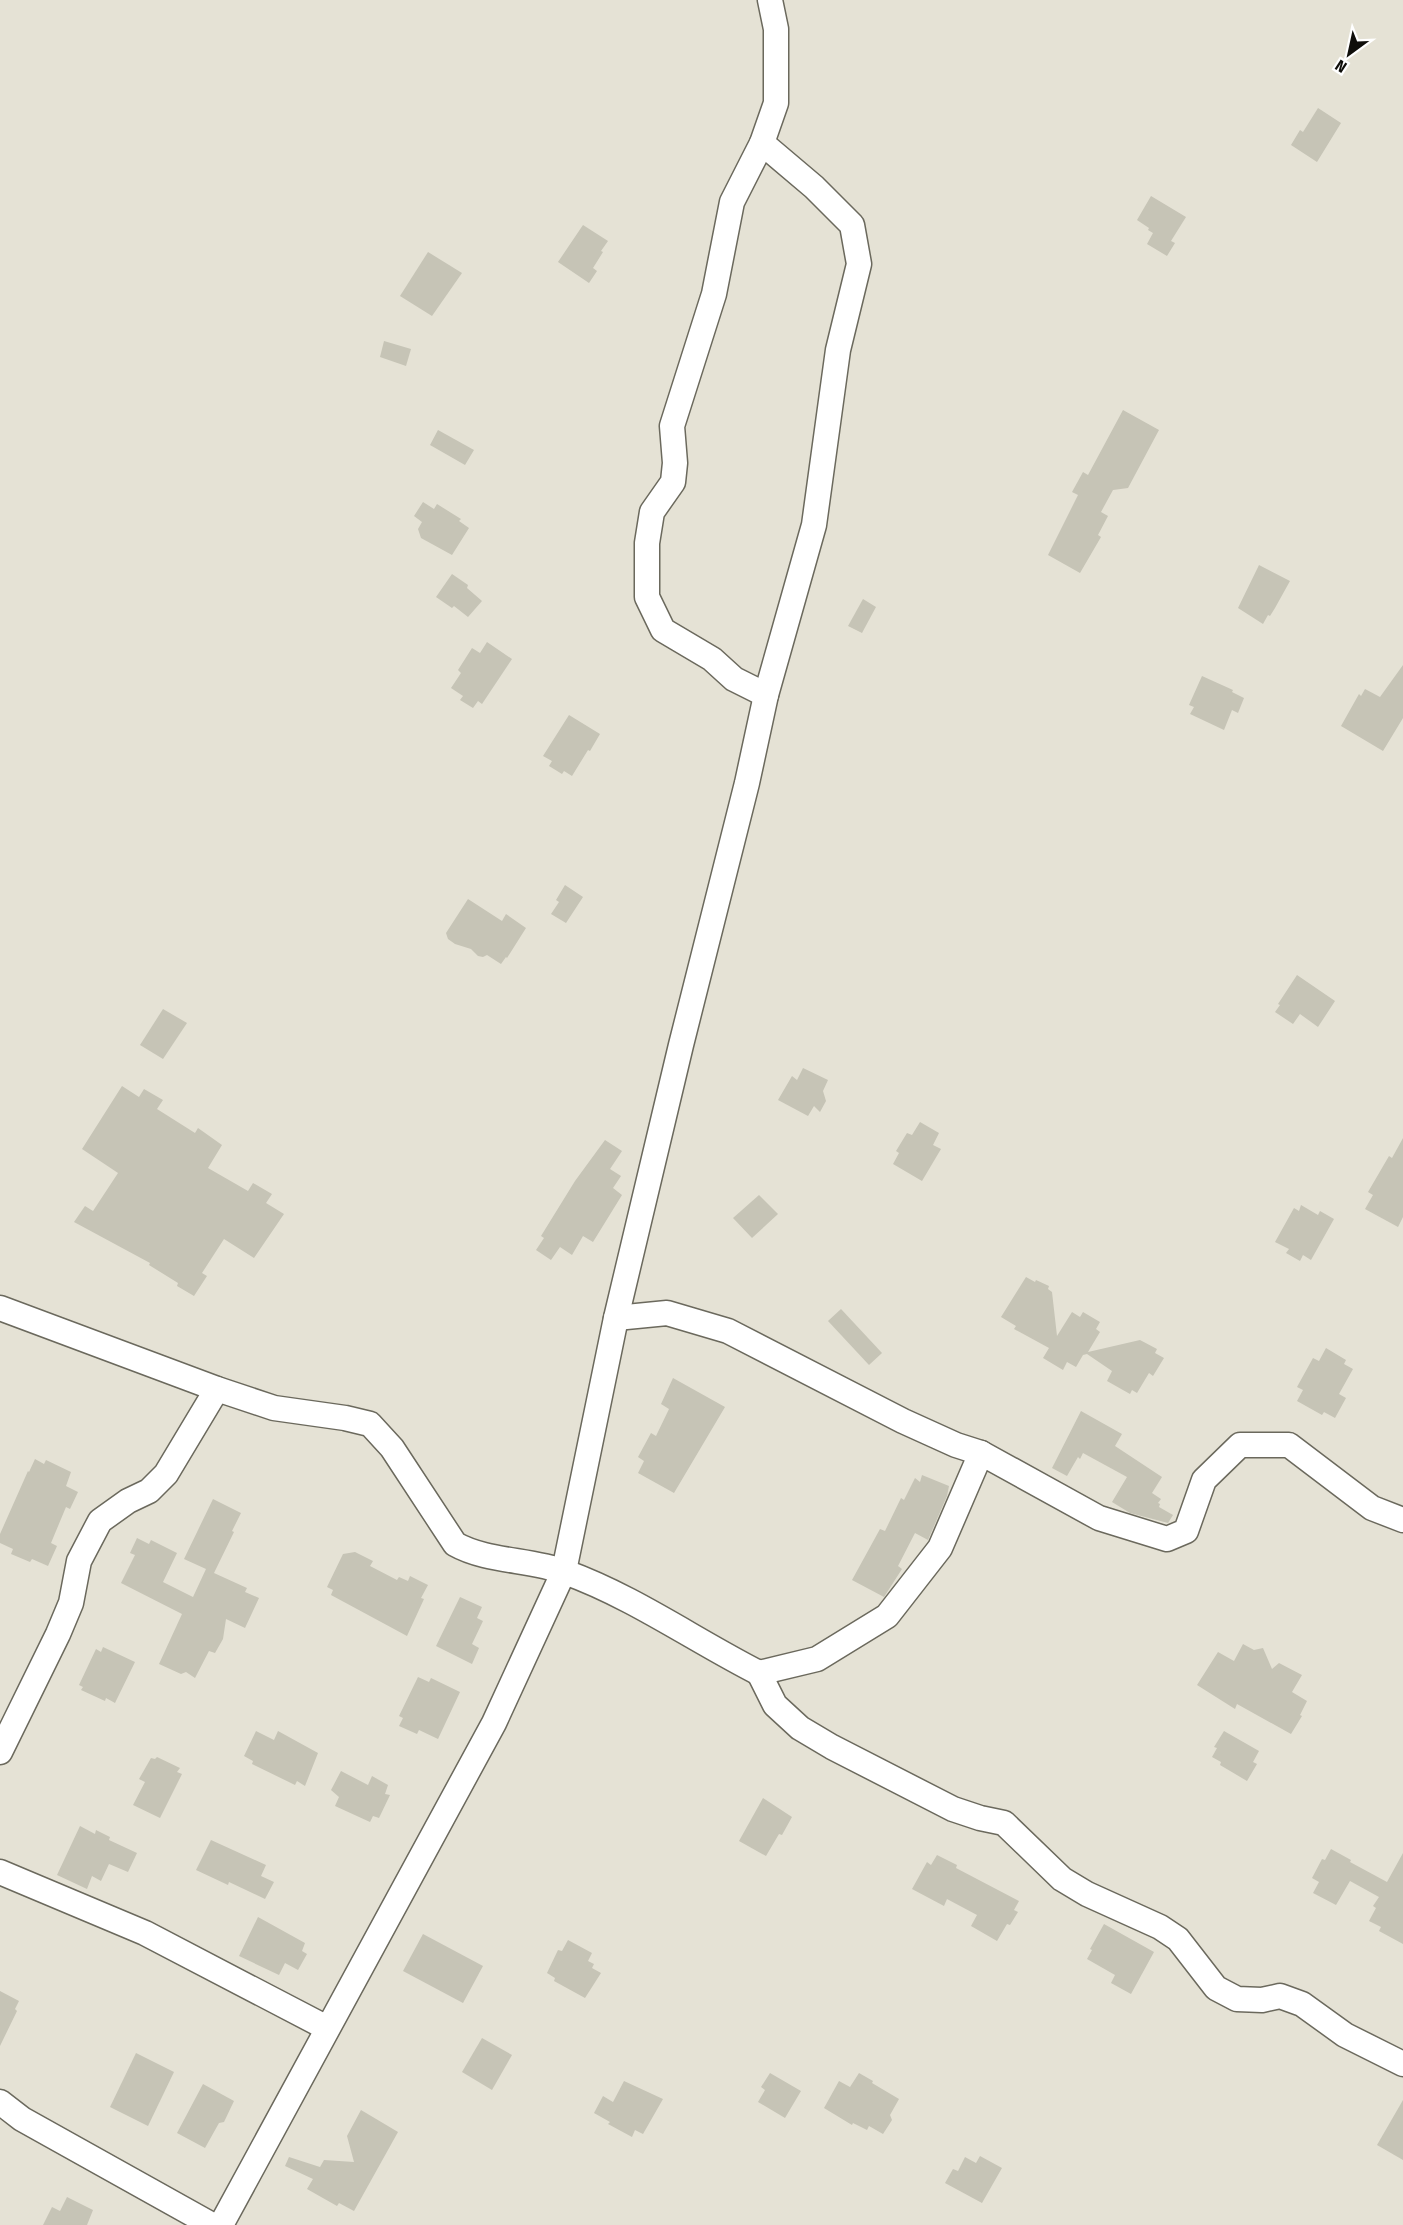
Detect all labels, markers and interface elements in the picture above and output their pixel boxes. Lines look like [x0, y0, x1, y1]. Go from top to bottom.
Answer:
north arrow [1319, 24, 1379, 84]
text: N [1332, 56, 1350, 77]

